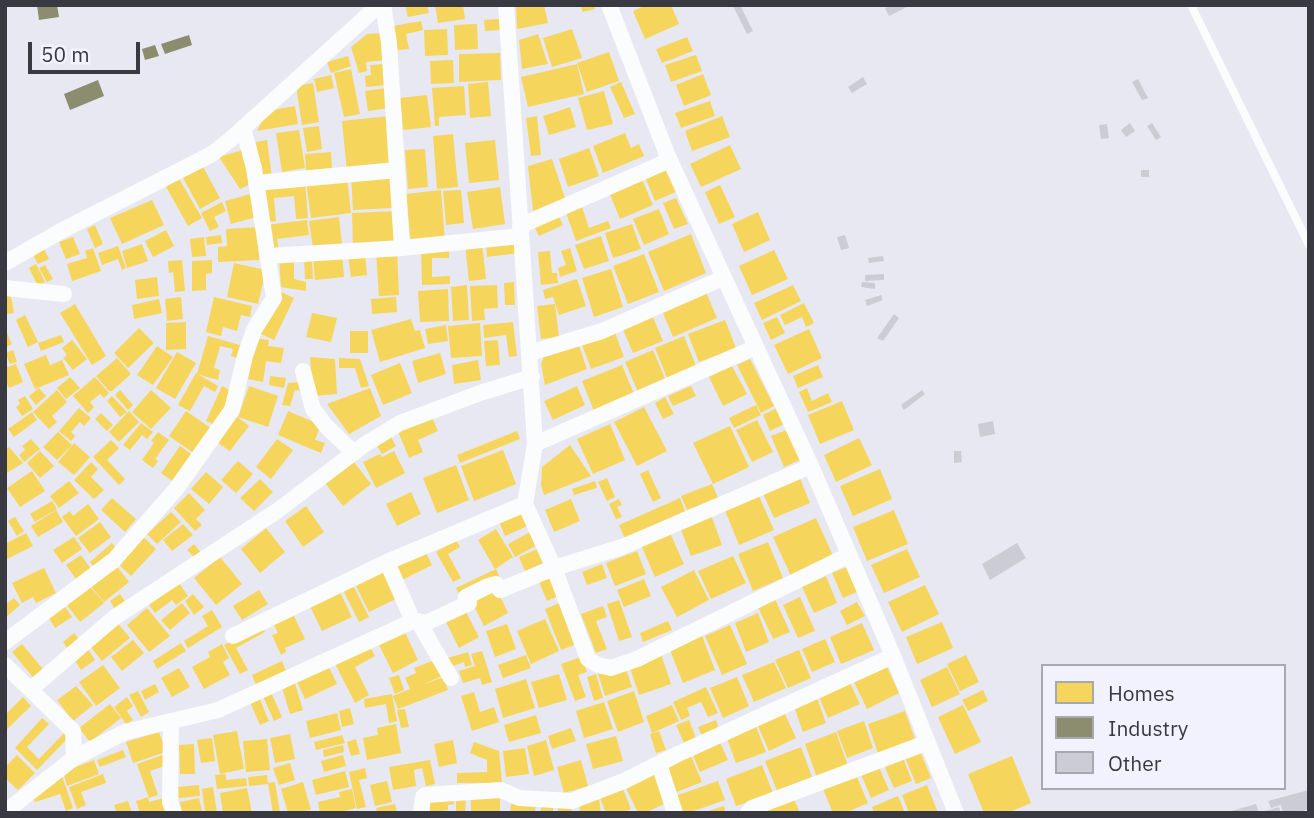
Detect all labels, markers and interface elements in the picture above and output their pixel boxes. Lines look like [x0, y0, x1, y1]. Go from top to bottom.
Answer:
scale bar [32, 28, 144, 72]
text: 50 m [41, 40, 90, 68]
legend [1041, 664, 1286, 790]
text: Homes [1108, 679, 1175, 707]
text: Industry [1108, 714, 1188, 742]
text: Other [1108, 749, 1161, 777]

